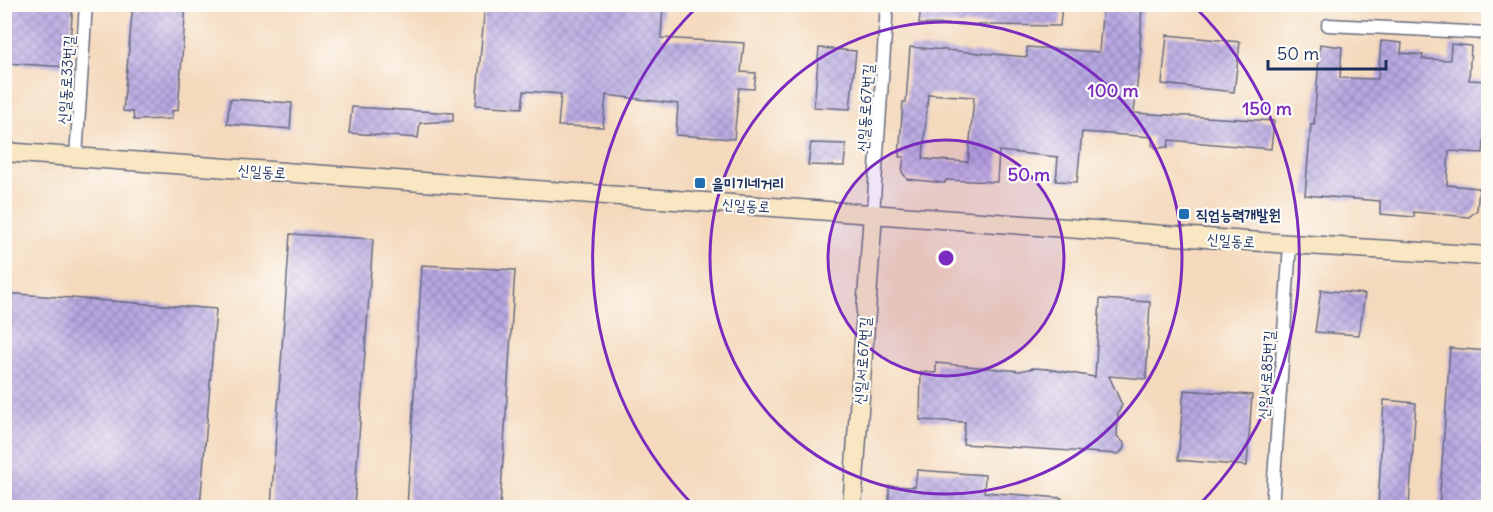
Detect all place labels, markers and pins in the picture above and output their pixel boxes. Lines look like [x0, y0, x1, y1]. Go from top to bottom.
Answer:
place label: 을미기네거리 [712, 174, 784, 193]
marker: 을미기네거리 [693, 176, 707, 190]
place label: 직업능력개발원 [1196, 205, 1281, 224]
marker: 직업능력개발원 [1177, 207, 1191, 221]
centre of rings [936, 248, 956, 268]

